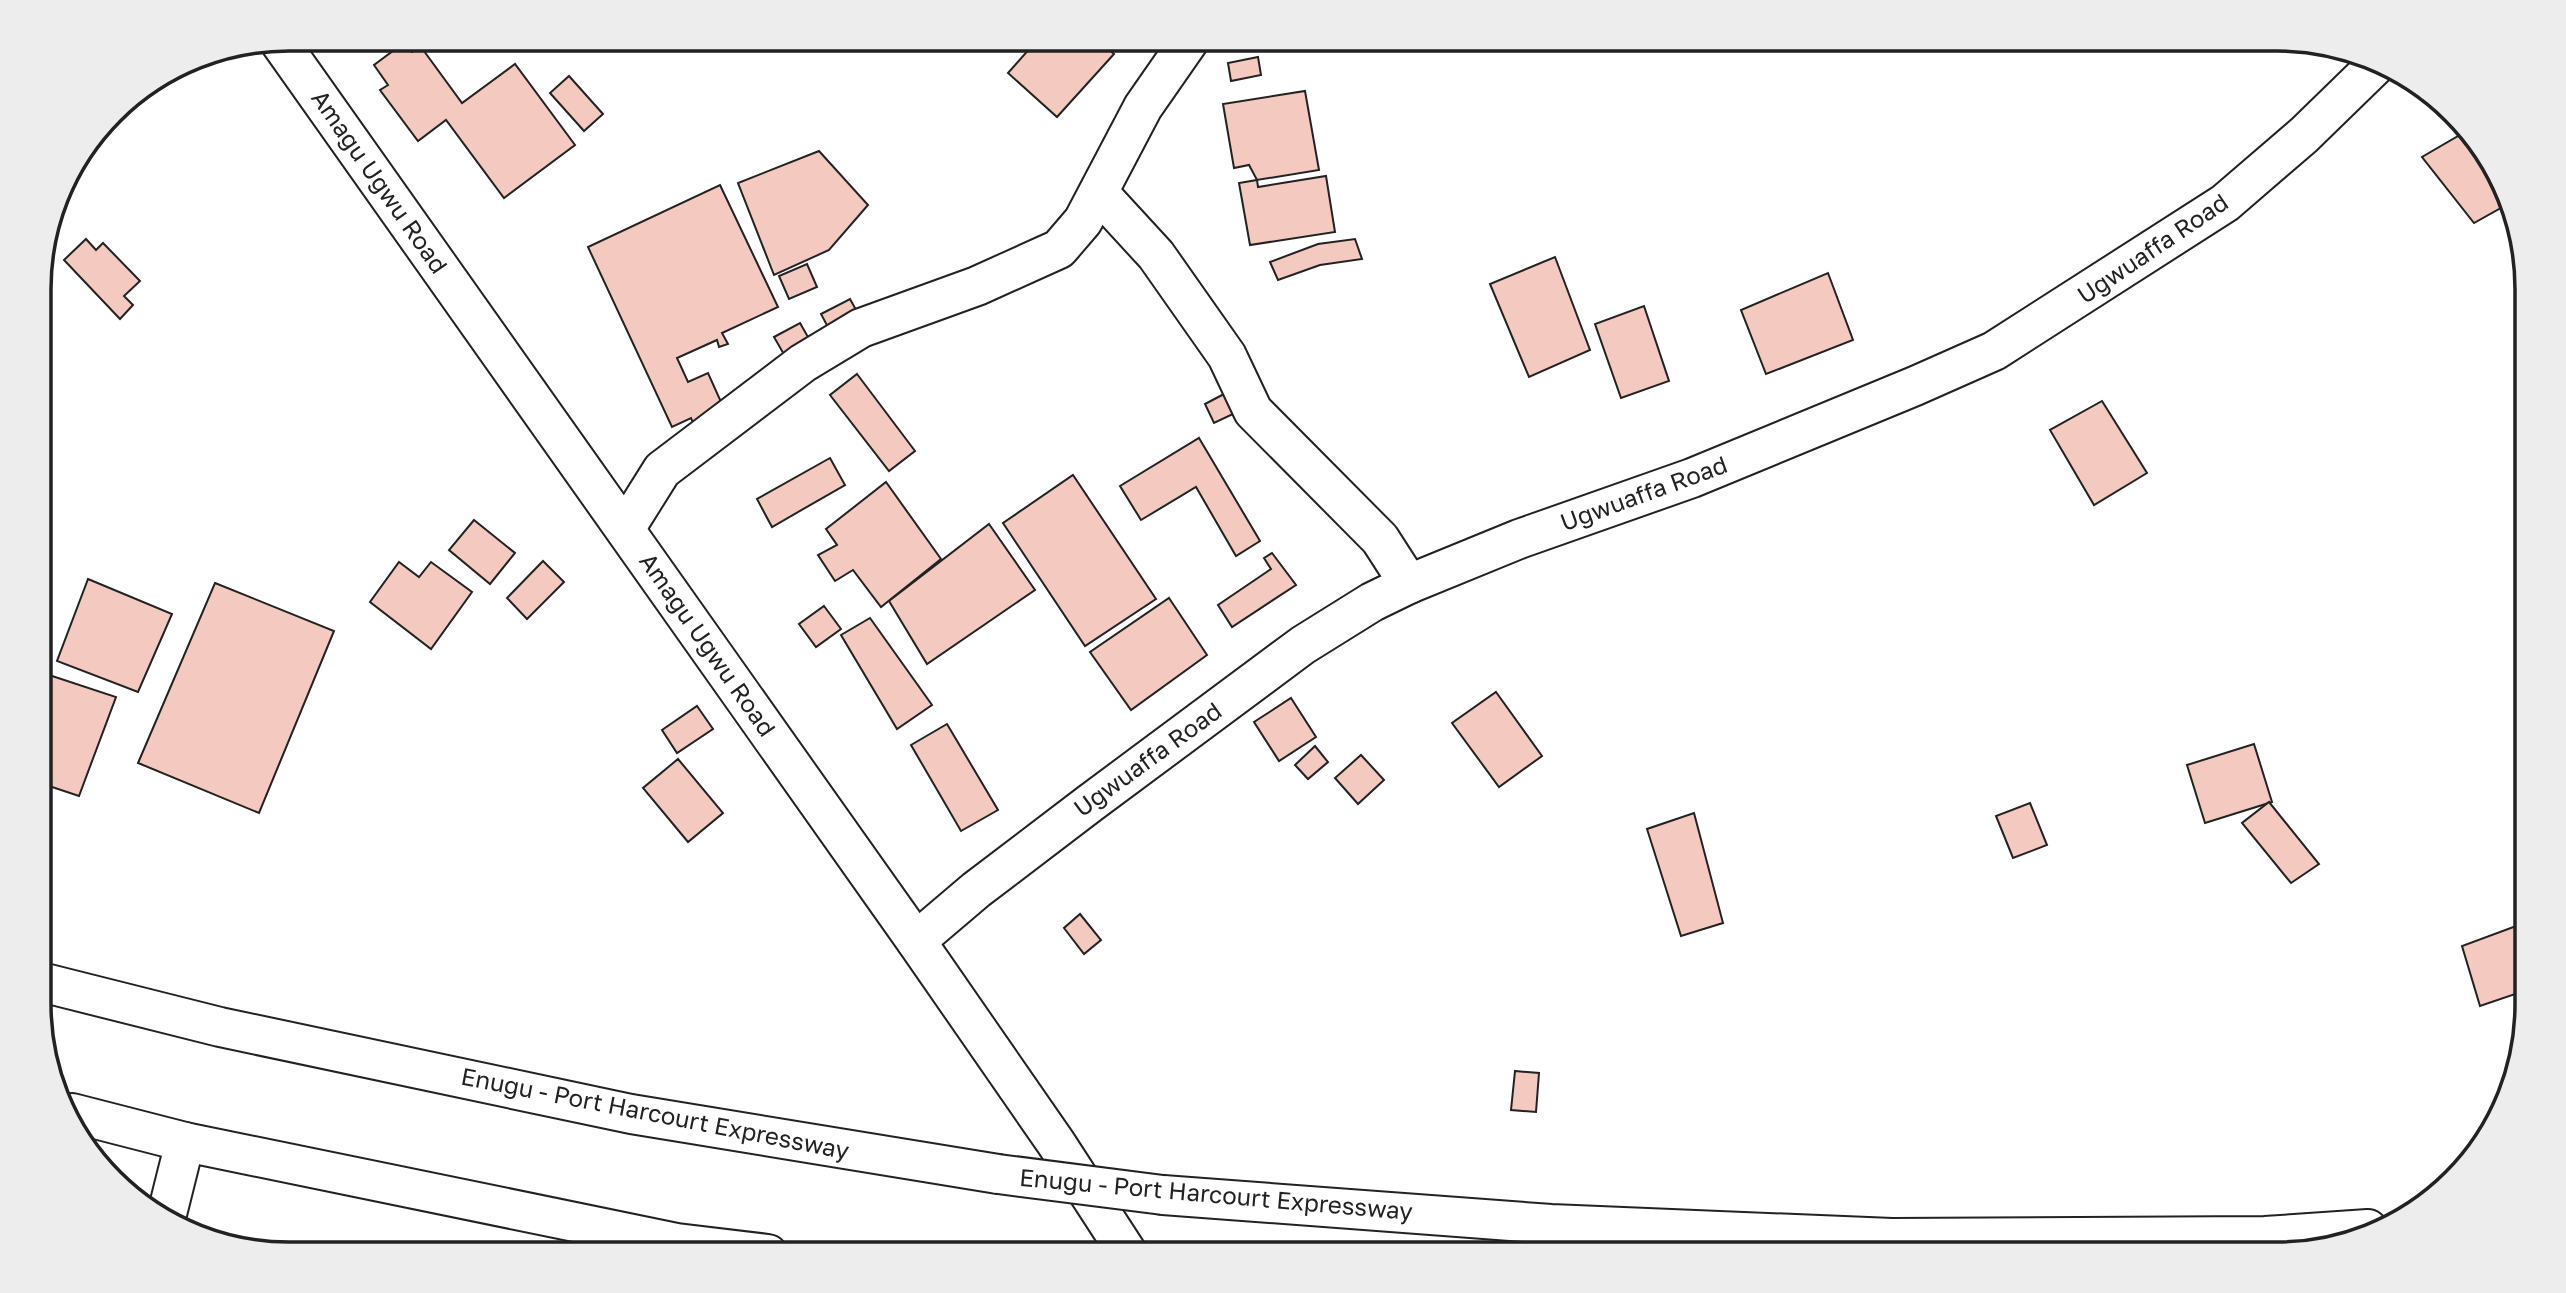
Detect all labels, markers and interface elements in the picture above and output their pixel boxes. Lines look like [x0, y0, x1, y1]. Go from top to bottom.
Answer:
street label: Amagu Ugwu Road [306, 84, 454, 278]
street label: Ugwuaffa Road [2071, 187, 2233, 309]
street label: Ugwuaffa Road [1556, 449, 1731, 536]
street label: Amagu Ugwu Road [634, 547, 782, 741]
street label: Ugwuaffa Road [1068, 695, 1227, 822]
street label: Enugu - Port Harcourt Expressway [459, 1061, 852, 1164]
street label: Enugu - Port Harcourt Expressway [1018, 1162, 1414, 1225]

